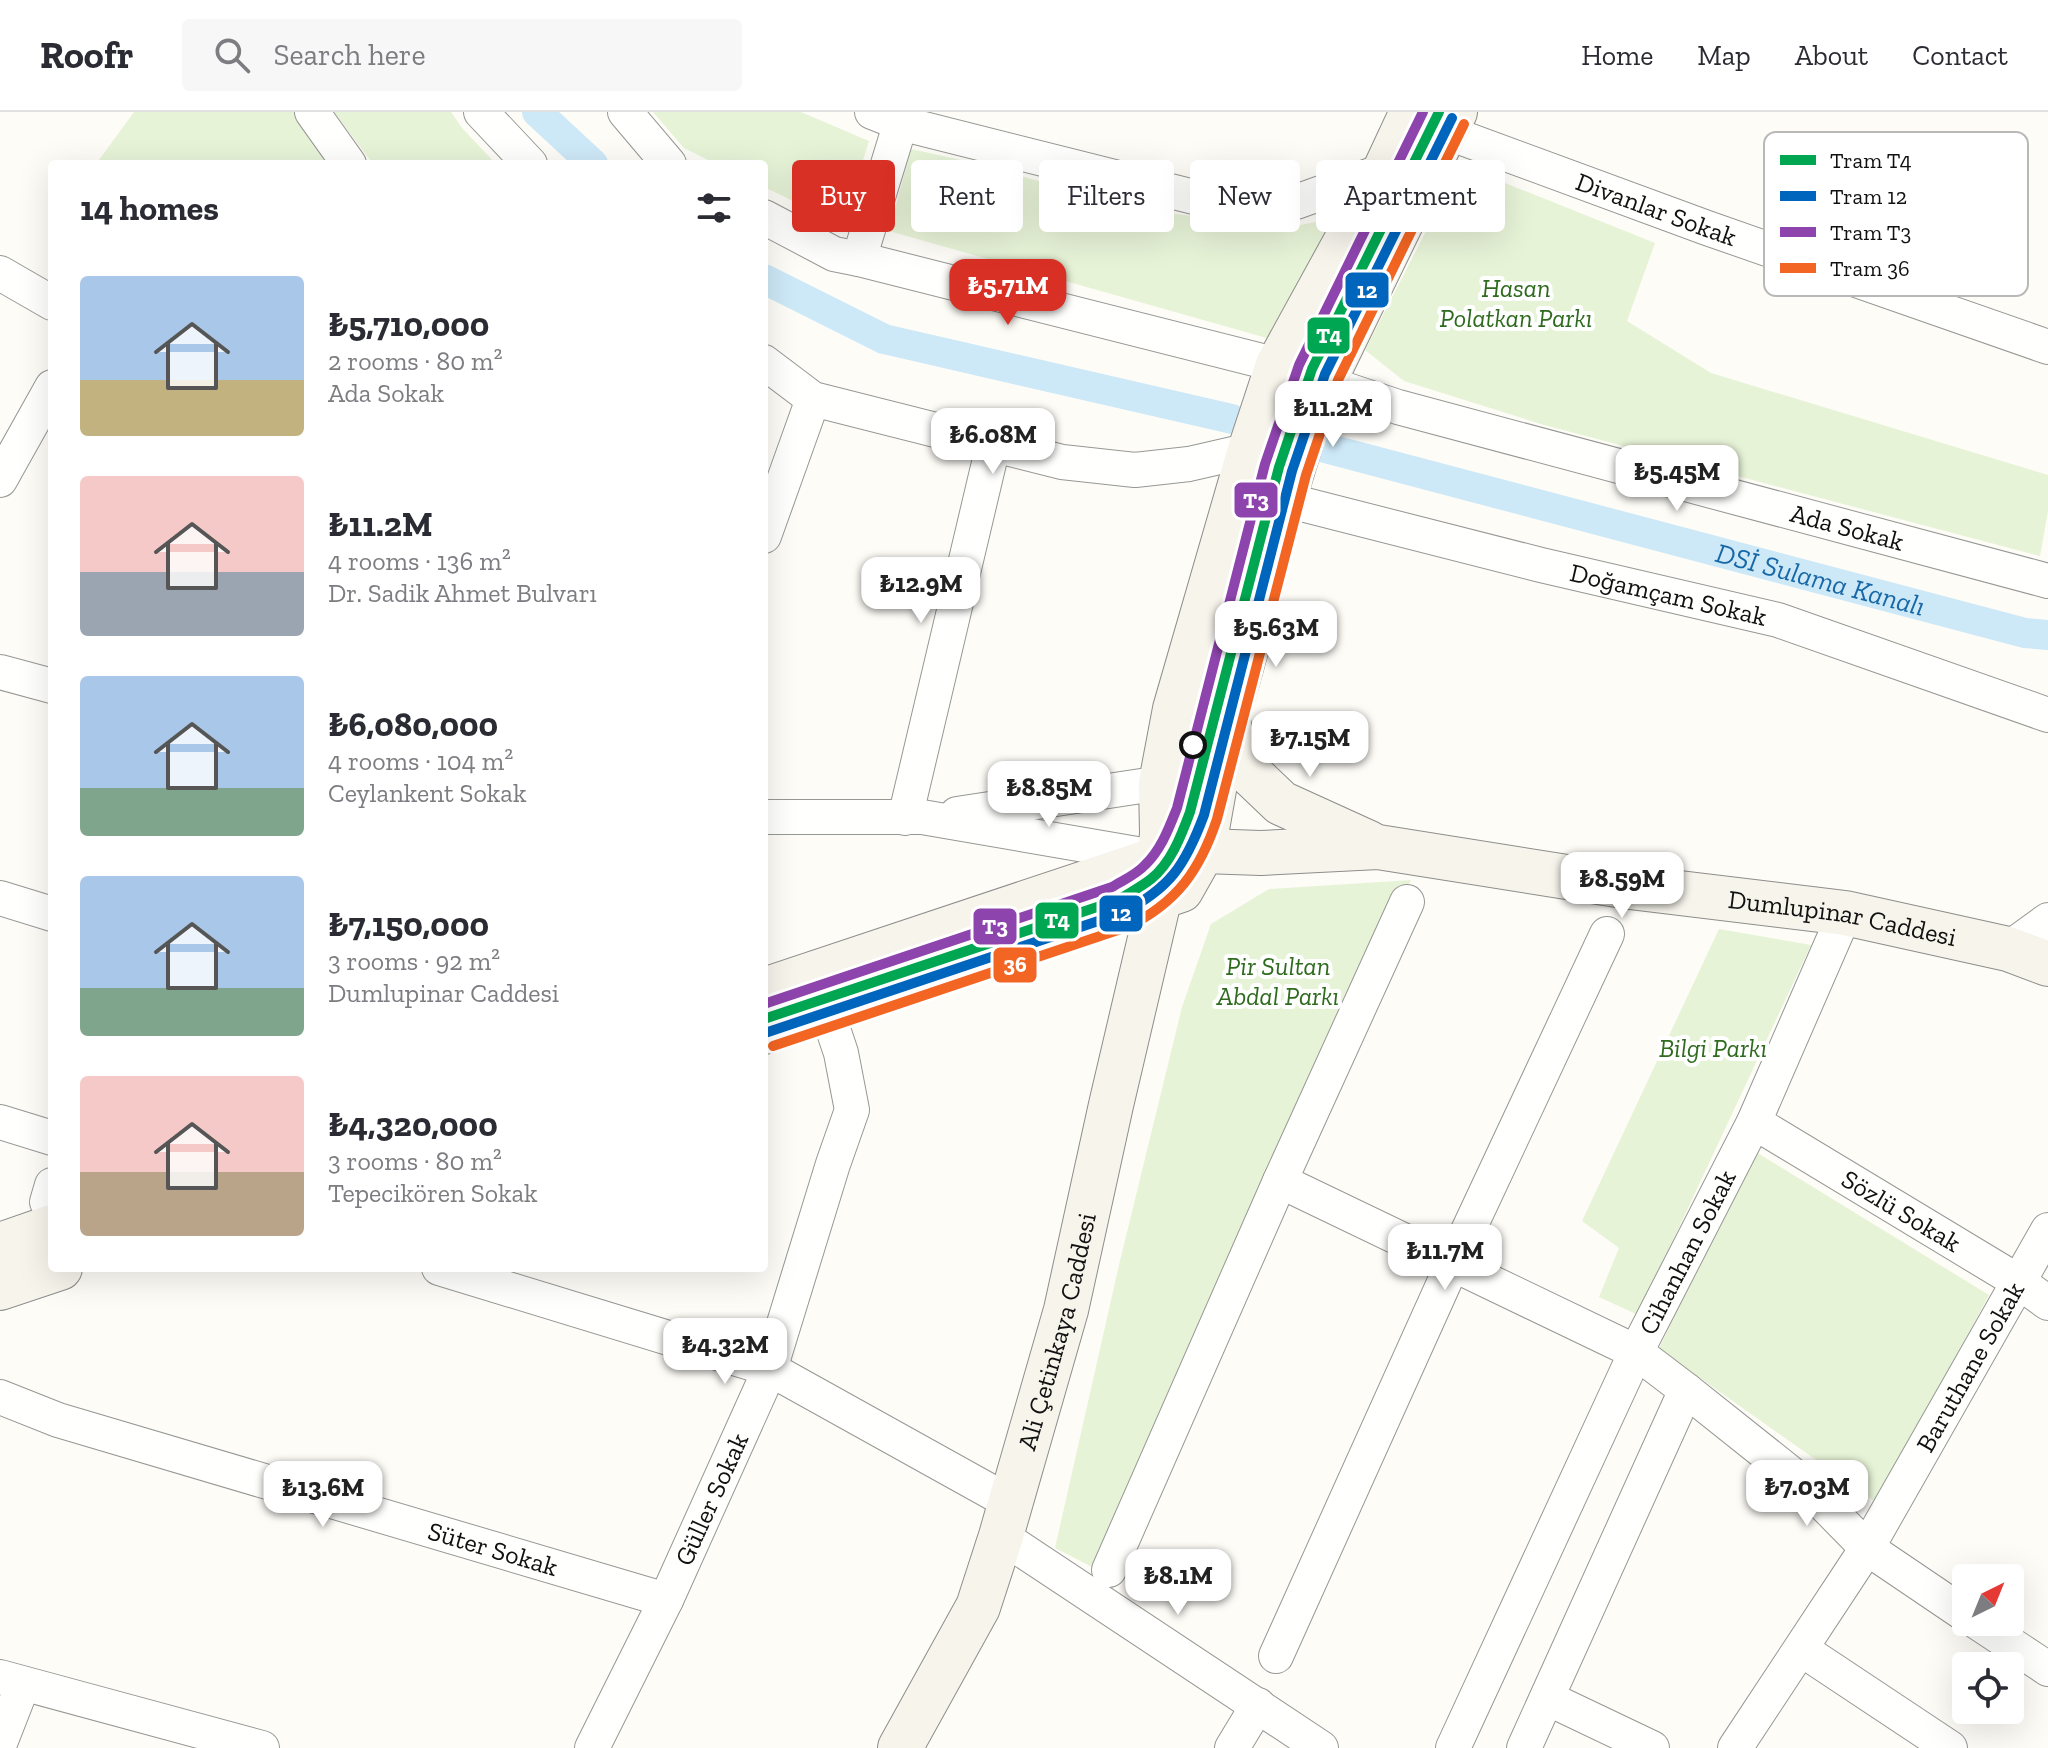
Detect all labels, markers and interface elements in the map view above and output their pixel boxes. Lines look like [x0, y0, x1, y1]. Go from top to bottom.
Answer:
search box [182, 19, 742, 91]
text: Roofr [40, 32, 134, 78]
icon: search [210, 33, 254, 77]
text: Search here [274, 37, 425, 73]
text: Home [1581, 39, 1653, 72]
text: Map [1697, 39, 1751, 72]
text: About [1795, 39, 1868, 72]
text: Contact [1912, 39, 2008, 72]
legend [1764, 132, 2028, 296]
text: Tram T4 [1830, 147, 1912, 174]
chip: Buy [792, 160, 895, 232]
chip: Rent [911, 160, 1023, 232]
chip: Filters [1039, 160, 1174, 232]
chip: New [1190, 160, 1300, 232]
chip: Apartment [1316, 160, 1505, 232]
street label: Divanlar Sokak [1572, 165, 1741, 253]
text: Tram 12 [1830, 183, 1907, 210]
icon: filters [692, 186, 736, 230]
text: 14 homes [80, 188, 219, 229]
text: Tram T3 [1830, 219, 1911, 246]
text: Tram 36 [1830, 255, 1910, 282]
pin: ₺5.71M [943, 259, 1073, 327]
text: ₺5.71M [967, 269, 1049, 301]
line badge: 12 [1344, 271, 1390, 309]
park label: Hasan Polatkan Parkı [1440, 272, 1592, 334]
text: 12 [1357, 277, 1378, 304]
text: ₺5,710,000 [328, 304, 489, 345]
icon: home [144, 308, 240, 404]
line badge: T4 [1306, 316, 1351, 355]
text: T4 [1316, 322, 1342, 349]
text: 2 rooms · 80 m² [328, 345, 503, 377]
text: Ada Sokak [328, 377, 444, 409]
pin: ₺11.2M [1268, 381, 1398, 449]
text: ₺11.2M [1293, 391, 1373, 423]
pin: ₺6.08M [928, 408, 1058, 476]
text: ₺6.08M [949, 418, 1037, 450]
pin: ₺5.45M [1612, 445, 1742, 513]
text: ₺5.45M [1633, 455, 1721, 487]
line badge: T3 [1233, 481, 1279, 519]
text: T3 [1243, 487, 1269, 514]
street label: Ada Sokak [1787, 497, 1908, 558]
text: ₺11.2M [328, 504, 433, 545]
icon: home [144, 508, 240, 604]
water label: DSİ Sulama Kanalı [1712, 536, 1929, 623]
text: 4 rooms · 136 m² [328, 545, 511, 577]
street label: Doğamçam Sokak [1567, 556, 1770, 633]
pin: ₺12.9M [856, 557, 986, 625]
text: ₺12.9M [879, 567, 963, 599]
text: Dr. Sadik Ahmet Bulvarı [328, 577, 597, 609]
pin: ₺5.63M [1211, 601, 1341, 669]
text: ₺5.63M [1233, 611, 1319, 643]
text: ₺6,080,000 [328, 704, 498, 745]
icon: home [144, 708, 240, 804]
pin: ₺7.15M [1245, 711, 1375, 779]
text: ₺7.15M [1269, 721, 1351, 753]
unlabelled marker [1180, 732, 1206, 758]
text: 4 rooms · 104 m² [328, 745, 513, 777]
pin: ₺8.85M [984, 761, 1114, 829]
text: ₺8.85M [1006, 771, 1092, 803]
text: Ceylankent Sokak [328, 777, 526, 809]
pin: ₺8.59M [1557, 852, 1687, 920]
text: ₺8.59M [1579, 862, 1665, 894]
street label: Dumlupinar Caddesi [1726, 883, 1959, 953]
line badge: 12 [1098, 894, 1144, 933]
text: 12 [1111, 900, 1132, 927]
line badge: T4 [1034, 901, 1080, 940]
text: ₺7,150,000 [328, 904, 489, 945]
line badge: T3 [972, 907, 1018, 946]
text: T4 [1044, 907, 1070, 934]
icon: home [144, 908, 240, 1004]
text: T3 [982, 913, 1008, 940]
text: 3 rooms · 92 m² [328, 945, 500, 977]
line badge: 36 [992, 946, 1038, 984]
park label: Pir Sultan Abdal Parkı [1216, 950, 1339, 1012]
text: 36 [1003, 951, 1027, 978]
text: Dumlupinar Caddesi [328, 977, 559, 1009]
park label: Bilgi Parkı [1659, 1032, 1767, 1064]
text: ₺4,320,000 [328, 1104, 498, 1145]
icon: home [144, 1108, 240, 1204]
text: 3 rooms · 80 m² [328, 1145, 502, 1177]
street label: Sözlü Sokak [1836, 1163, 1967, 1259]
street label: Cihanhan Sokak [1632, 1164, 1743, 1340]
text: Tepecikören Sokak [328, 1177, 538, 1209]
street label: Ali Çetinkaya Caddesi [1011, 1210, 1103, 1454]
pin: ₺11.7M [1380, 1224, 1510, 1292]
text: ₺11.7M [1406, 1234, 1484, 1266]
street label: Baruthane Sokak [1909, 1276, 2031, 1458]
pin: ₺4.32M [660, 1318, 790, 1386]
text: ₺4.32M [681, 1328, 769, 1360]
street label: Güller Sokak [668, 1428, 755, 1570]
pin: ₺7.03M [1742, 1460, 1872, 1528]
pin: ₺13.6M [258, 1461, 388, 1529]
text: ₺7.03M [1764, 1470, 1850, 1502]
text: ₺13.6M [282, 1471, 365, 1503]
street label: Süter Sokak [424, 1514, 562, 1583]
pin: ₺8.1M [1122, 1549, 1234, 1617]
text: ₺8.1M [1143, 1559, 1213, 1591]
north arrow [1952, 1564, 2024, 1636]
map controls [1952, 1564, 2024, 1724]
button: locate [1952, 1652, 2024, 1724]

